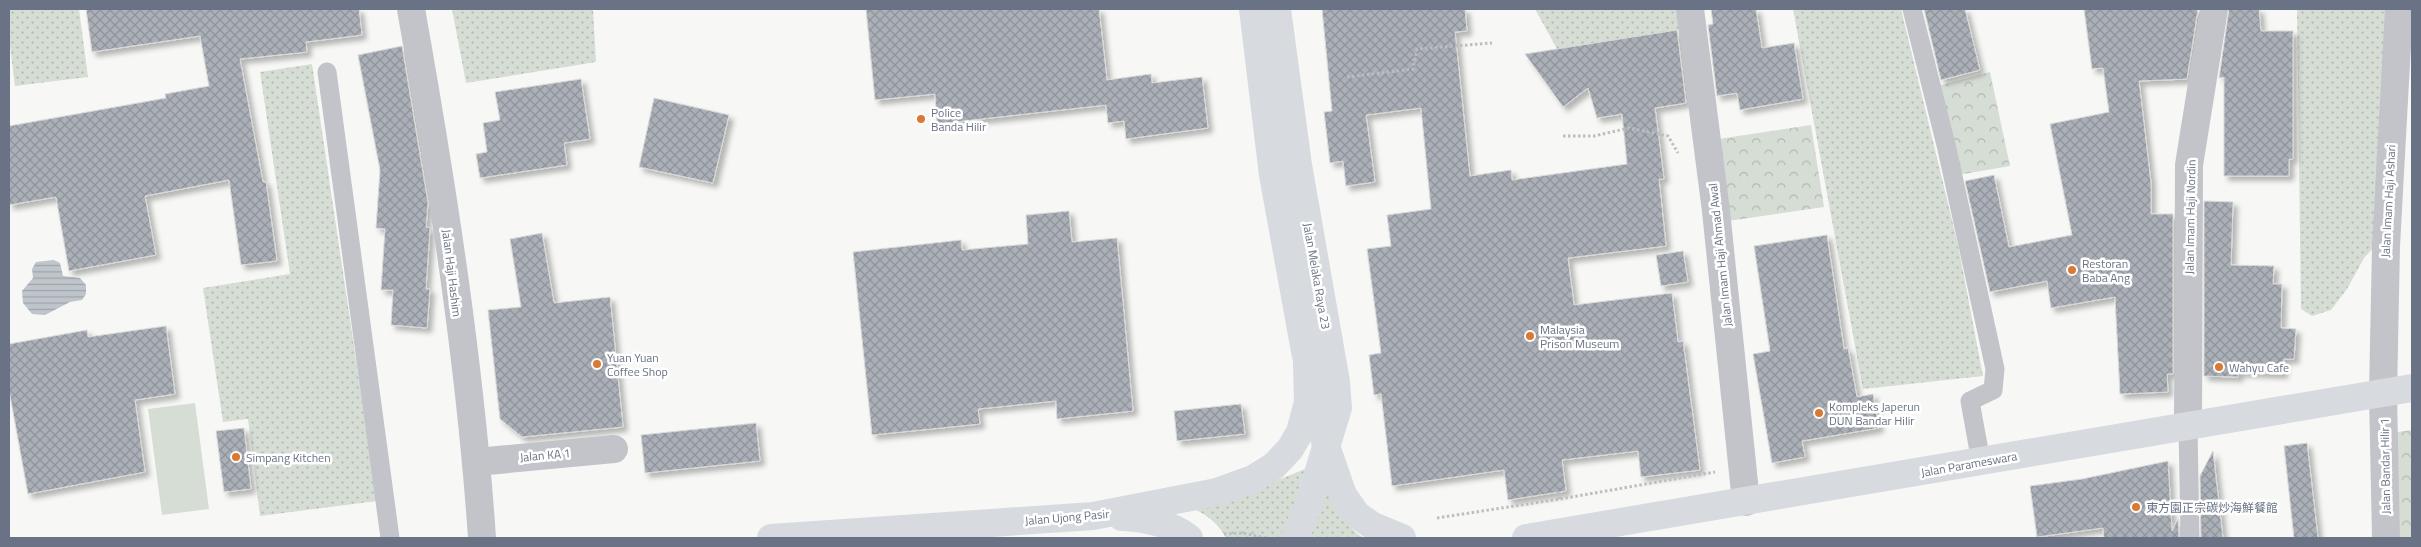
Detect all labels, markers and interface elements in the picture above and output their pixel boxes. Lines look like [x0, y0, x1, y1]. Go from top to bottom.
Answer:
place label: Police Banda Hilir [931, 103, 986, 136]
marker: Police Banda Hilir [915, 113, 927, 125]
street label: Jalan Imam Haji Ashari [2376, 144, 2400, 258]
street label: Jalan Imam Haji Nordin [2179, 159, 2201, 275]
street label: Jalan Imam Haji Ahmad Awal [1703, 182, 1737, 328]
street label: Jalan Melaka Raya 23 [1298, 221, 1336, 331]
street label: Jalan Haji Hashim [437, 228, 467, 318]
place label: Restoran Baba Ang [2082, 254, 2130, 287]
marker: Restoran Baba Ang [2066, 264, 2078, 276]
place label: Malaysia Prison Museum [1540, 320, 1619, 353]
marker: Malaysia Prison Museum [1524, 330, 1536, 342]
place label: Yuan Yuan Coffee Shop [607, 348, 668, 381]
marker: Yuan Yuan Coffee Shop [591, 358, 603, 370]
place label: Wahyu Cafe [2229, 358, 2289, 377]
marker: Wahyu Cafe [2213, 361, 2225, 373]
place label: Kompleks Japerun DUN Bandar Hilir [1829, 397, 1920, 430]
marker: Kompleks Japerun DUN Bandar Hilir [1813, 407, 1825, 419]
street label: Jalan Bandar Hilir 1 [2375, 418, 2395, 514]
street label: Jalan KA 1 [519, 443, 571, 467]
street label: Jalan Parameswara [1919, 446, 2019, 482]
place label: Simpang Kitchen [246, 448, 331, 467]
marker: Simpang Kitchen [230, 451, 242, 463]
place label: 東方園正宗碳炒海鮮餐館 [2146, 498, 2278, 517]
marker: 東方園正宗碳炒海鮮餐館 [2130, 501, 2142, 513]
street label: Jalan Ujong Pasir [1024, 504, 1110, 530]

